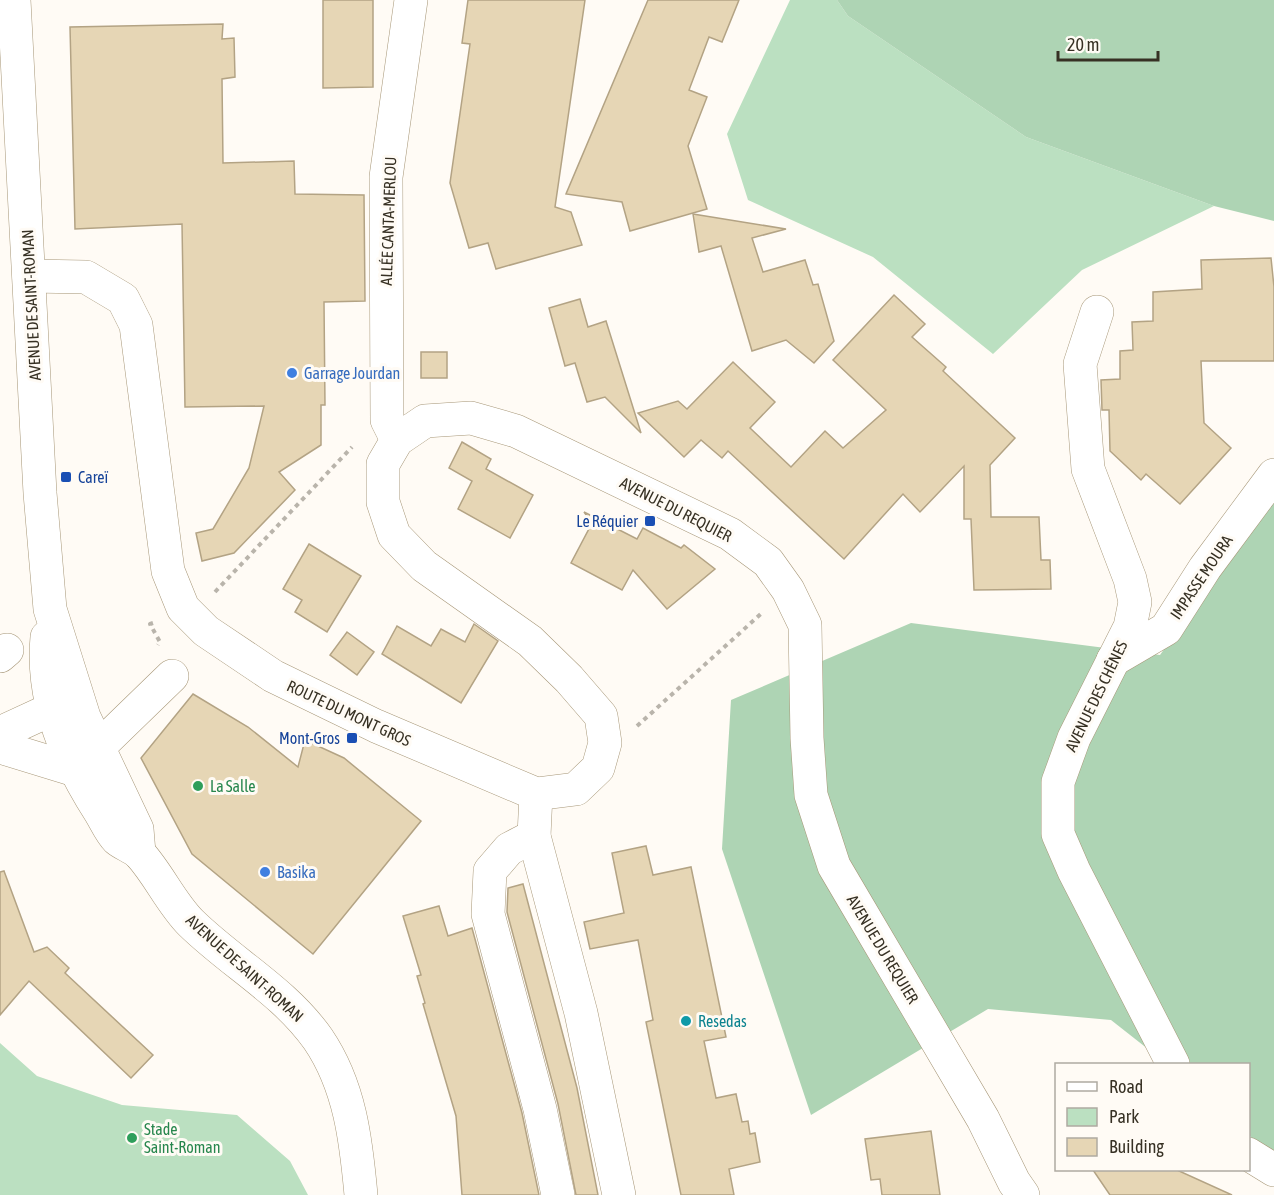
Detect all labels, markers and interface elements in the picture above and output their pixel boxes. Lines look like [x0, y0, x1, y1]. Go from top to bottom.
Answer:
scale bar [1058, 24, 1158, 62]
text: 20 m [1067, 34, 1099, 55]
street label: ALLÉE CANTA-MERLOU [377, 156, 399, 286]
street label: AVENUE DE SAINT-ROMAN [18, 229, 44, 381]
place label: Garrage Jourdan [304, 364, 400, 383]
marker: Garrage Jourdan [285, 366, 299, 380]
place label: Careï [78, 468, 109, 486]
marker: Careï [59, 470, 73, 484]
street label: AVENUE DU REQUIER [617, 473, 735, 545]
place label: Le Réquier [576, 512, 638, 531]
marker: Le Réquier [643, 514, 657, 528]
street label: IMPASSE MOURA [1166, 531, 1236, 623]
street label: AVENUE DES CHÊNES [1061, 637, 1131, 754]
street label: ROUTE DU MONT GROS [284, 676, 414, 750]
place label: Mont-Gros [279, 729, 340, 747]
marker: Mont-Gros [345, 731, 359, 745]
place label: La Salle [210, 777, 256, 795]
marker: La Salle [191, 779, 205, 793]
place label: Basika [277, 863, 316, 881]
marker: Basika [258, 865, 272, 879]
street label: AVENUE DU REQUIER [844, 892, 922, 1006]
street label: AVENUE DE SAINT-ROMAN [183, 911, 307, 1025]
place label: Resedas [698, 1012, 747, 1030]
marker: Resedas [679, 1014, 693, 1028]
legend [1055, 1063, 1250, 1171]
text: Road [1109, 1076, 1143, 1097]
text: Park [1109, 1106, 1139, 1127]
place label: Stade Saint-Roman [144, 1120, 220, 1156]
marker: Stade Saint-Roman [125, 1131, 139, 1145]
text: Building [1109, 1136, 1164, 1157]

